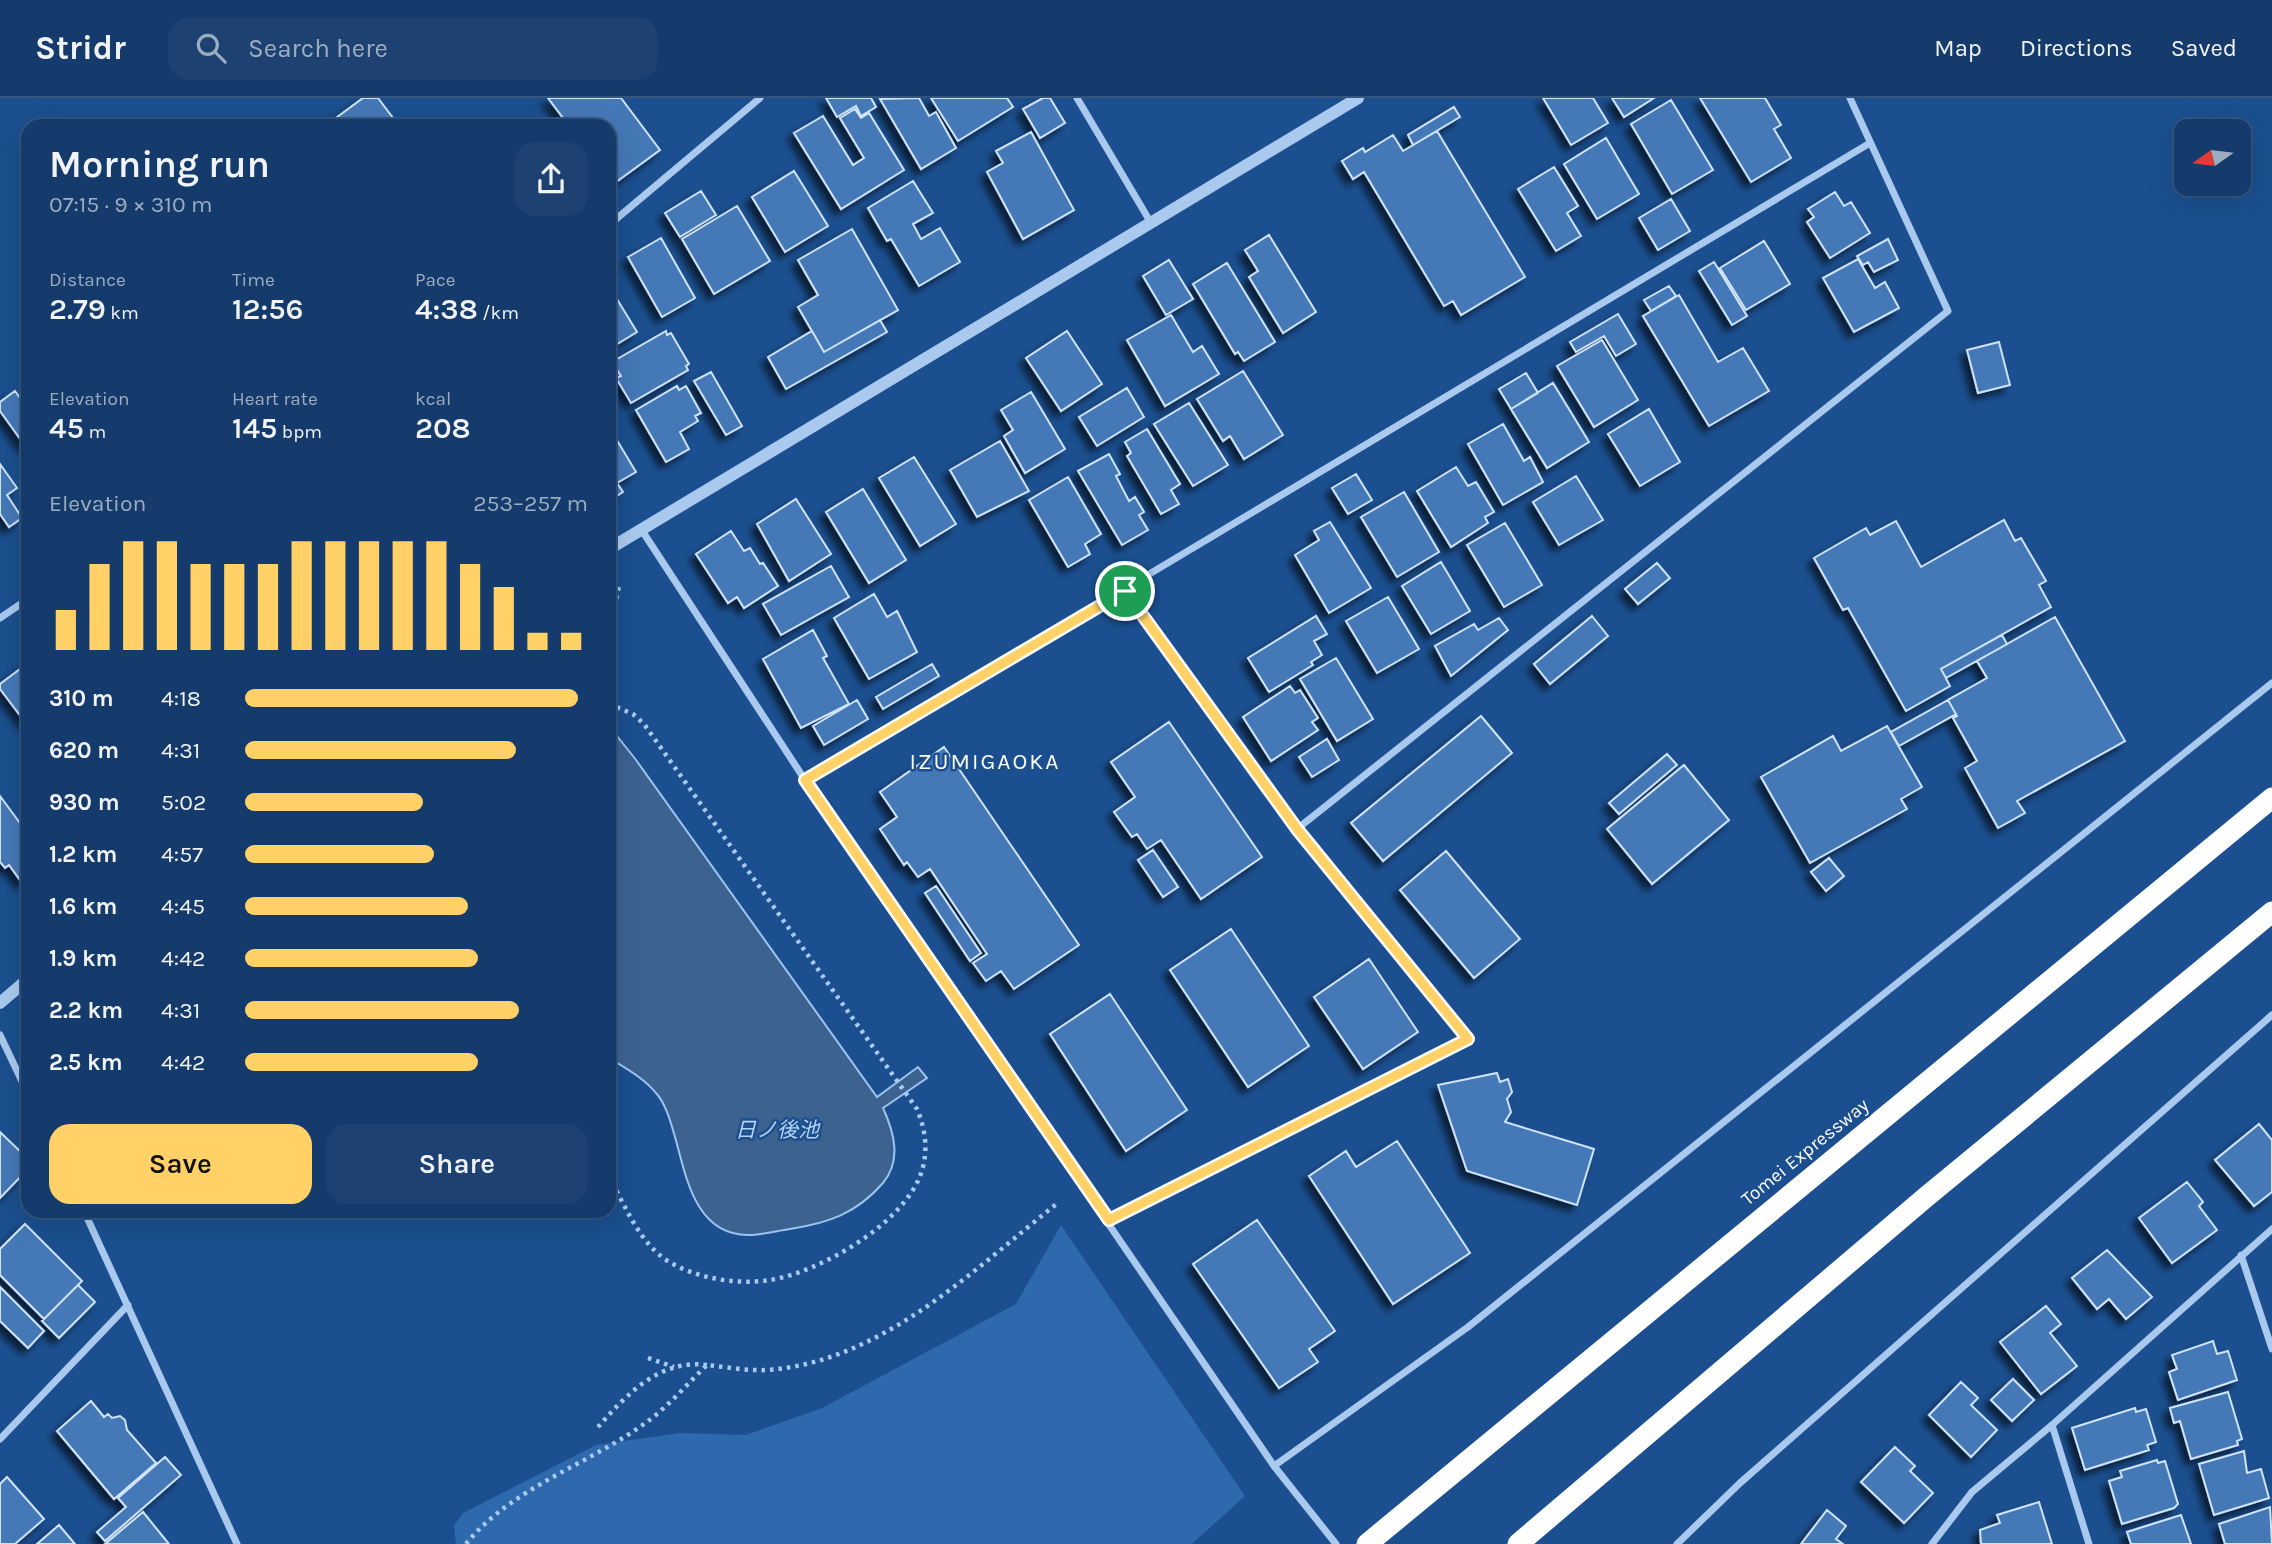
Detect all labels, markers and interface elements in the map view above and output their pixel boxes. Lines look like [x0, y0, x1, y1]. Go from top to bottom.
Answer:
search box [168, 17, 658, 80]
text: Stridr [35, 29, 126, 67]
icon: search [192, 29, 230, 67]
text: Search here [248, 33, 388, 64]
text: Map [1934, 34, 1982, 62]
text: Directions [2020, 34, 2133, 62]
text: Saved [2171, 34, 2237, 62]
north arrow [2174, 119, 2250, 196]
map controls [2174, 119, 2251, 196]
text: Morning run [49, 142, 270, 187]
button: share [514, 142, 588, 216]
text: 07:15 · 9 × 310 m [49, 191, 213, 218]
text: Distance [49, 269, 126, 291]
text: Time [232, 269, 275, 291]
text: Pace [415, 269, 456, 291]
text: 2.79 [49, 291, 106, 327]
text: 12:56 [232, 291, 303, 327]
text: 4:38 [415, 291, 478, 327]
text: km [106, 302, 139, 324]
text: /km [478, 302, 519, 324]
text: Elevation [49, 388, 129, 410]
text: Heart rate [232, 388, 318, 410]
text: kcal [415, 388, 451, 410]
text: 45 [49, 410, 84, 446]
text: 145 [232, 410, 277, 446]
text: 208 [415, 410, 471, 446]
text: m [84, 421, 106, 443]
text: bpm [277, 421, 322, 443]
text: Elevation [49, 490, 146, 517]
text: 253–257 m [473, 490, 588, 517]
pin [1095, 561, 1155, 621]
icon: arrive [1106, 572, 1144, 610]
text: 310 m [49, 685, 114, 712]
text: 4:18 [161, 685, 201, 712]
text: 620 m [49, 737, 119, 764]
text: 4:31 [161, 737, 200, 764]
district label: IZUMIGAOKA [909, 748, 1061, 775]
text: 930 m [49, 789, 120, 816]
text: 5:02 [161, 789, 206, 816]
text: 1.2 km [49, 841, 117, 868]
text: 4:57 [161, 841, 203, 868]
text: 1.6 km [49, 893, 117, 920]
text: 4:45 [161, 893, 205, 920]
text: 1.9 km [49, 945, 117, 972]
text: 4:42 [161, 945, 205, 972]
text: 2.2 km [49, 997, 123, 1024]
text: 4:31 [161, 997, 200, 1024]
text: 2.5 km [49, 1049, 123, 1076]
text: 4:42 [161, 1049, 205, 1076]
street label: Tomei Expressway [1737, 1094, 1873, 1210]
water label: 日ノ後池 [735, 1118, 821, 1142]
button: Save [49, 1124, 312, 1204]
button: Share [326, 1124, 588, 1204]

